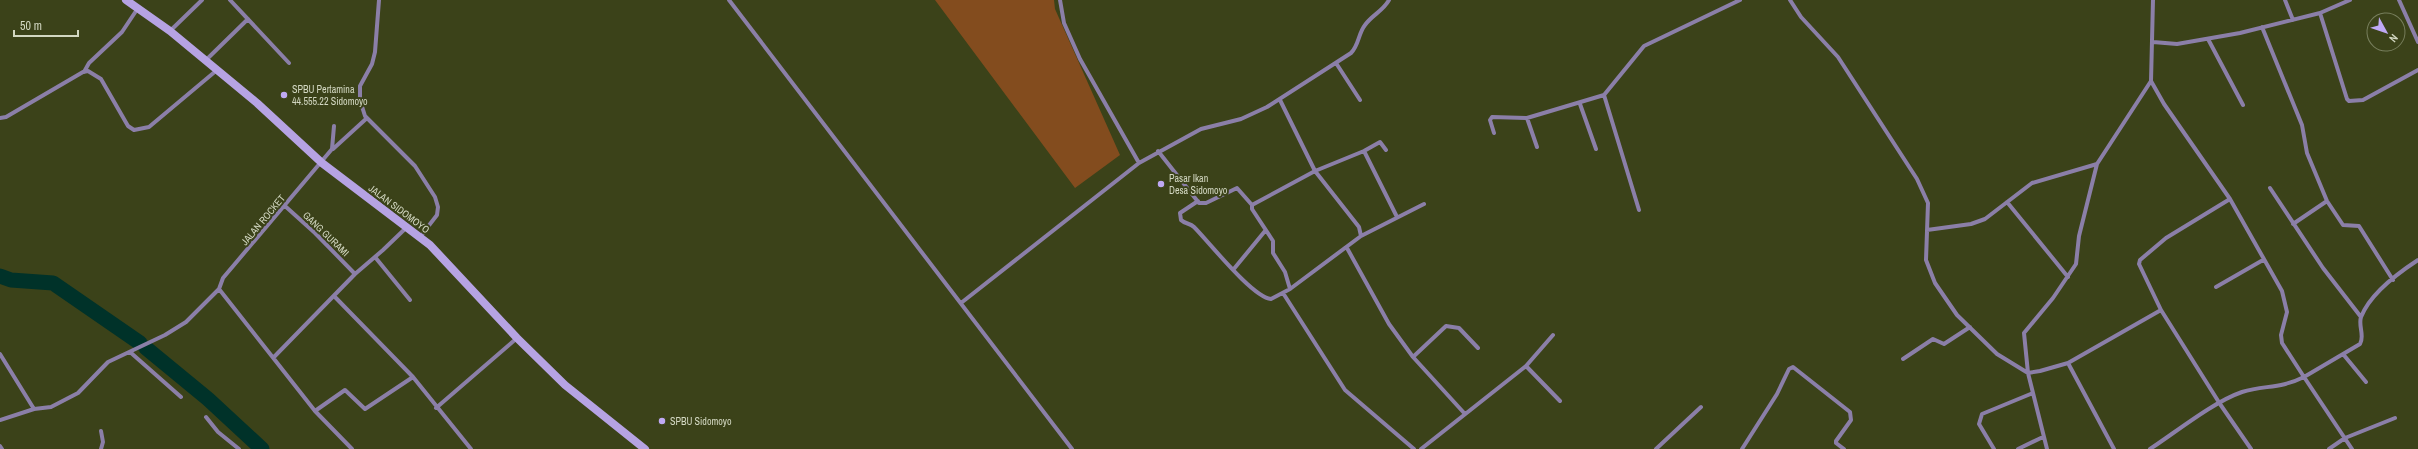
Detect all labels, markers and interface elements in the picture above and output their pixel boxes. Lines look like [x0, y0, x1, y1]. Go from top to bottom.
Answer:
scale bar [14, 12, 78, 38]
north arrow [2366, 12, 2406, 52]
text: 50 m [20, 18, 42, 34]
text: N [2386, 31, 2401, 45]
place label: SPBU Pertamina 44.555.22 Sidomoyo [292, 83, 368, 108]
marker: SPBU Pertamina 44.555.22 Sidomoyo [279, 90, 289, 100]
place label: Pasar Ikan Desa Sidomoyo [1169, 172, 1228, 197]
marker: Pasar Ikan Desa Sidomoyo [1156, 179, 1166, 189]
street label: JALAN SIDOMOYO [366, 182, 432, 236]
street label: JALAN ROCKET [238, 192, 288, 248]
street label: GANG GURAMI [300, 209, 352, 259]
place label: SPBU Sidomoyo [670, 415, 732, 428]
marker: SPBU Sidomoyo [657, 416, 667, 426]

